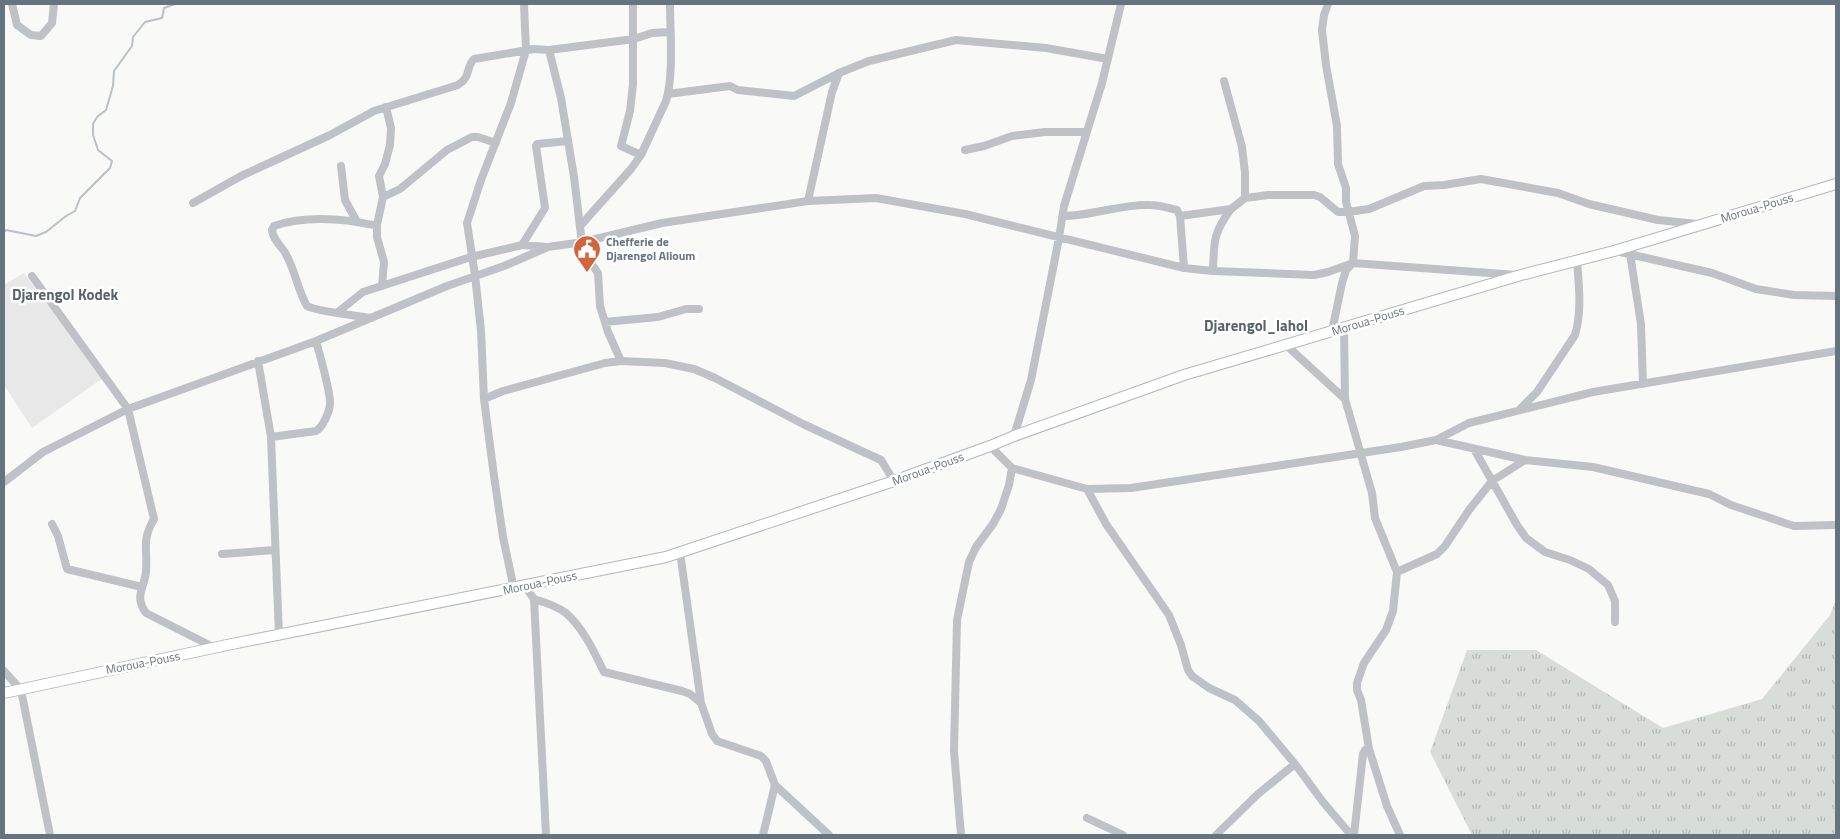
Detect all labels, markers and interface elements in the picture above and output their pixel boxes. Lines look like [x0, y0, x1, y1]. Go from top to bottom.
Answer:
street label: Moroua-Pouss [1718, 187, 1796, 228]
place label: Chefferie de Djarengol Alioum [606, 232, 695, 265]
public building icon: Chefferie de Djarengol Alioum [572, 234, 602, 273]
district label: Djarengol Kodek [12, 283, 118, 306]
street label: Moroua-Pouss [1329, 300, 1407, 341]
district label: Djarengol_lahol [1204, 314, 1308, 337]
street label: Moroua-Pouss [889, 447, 967, 490]
street label: Moroua-Pouss [501, 565, 579, 600]
street label: Moroua-Pouss [104, 646, 182, 679]

